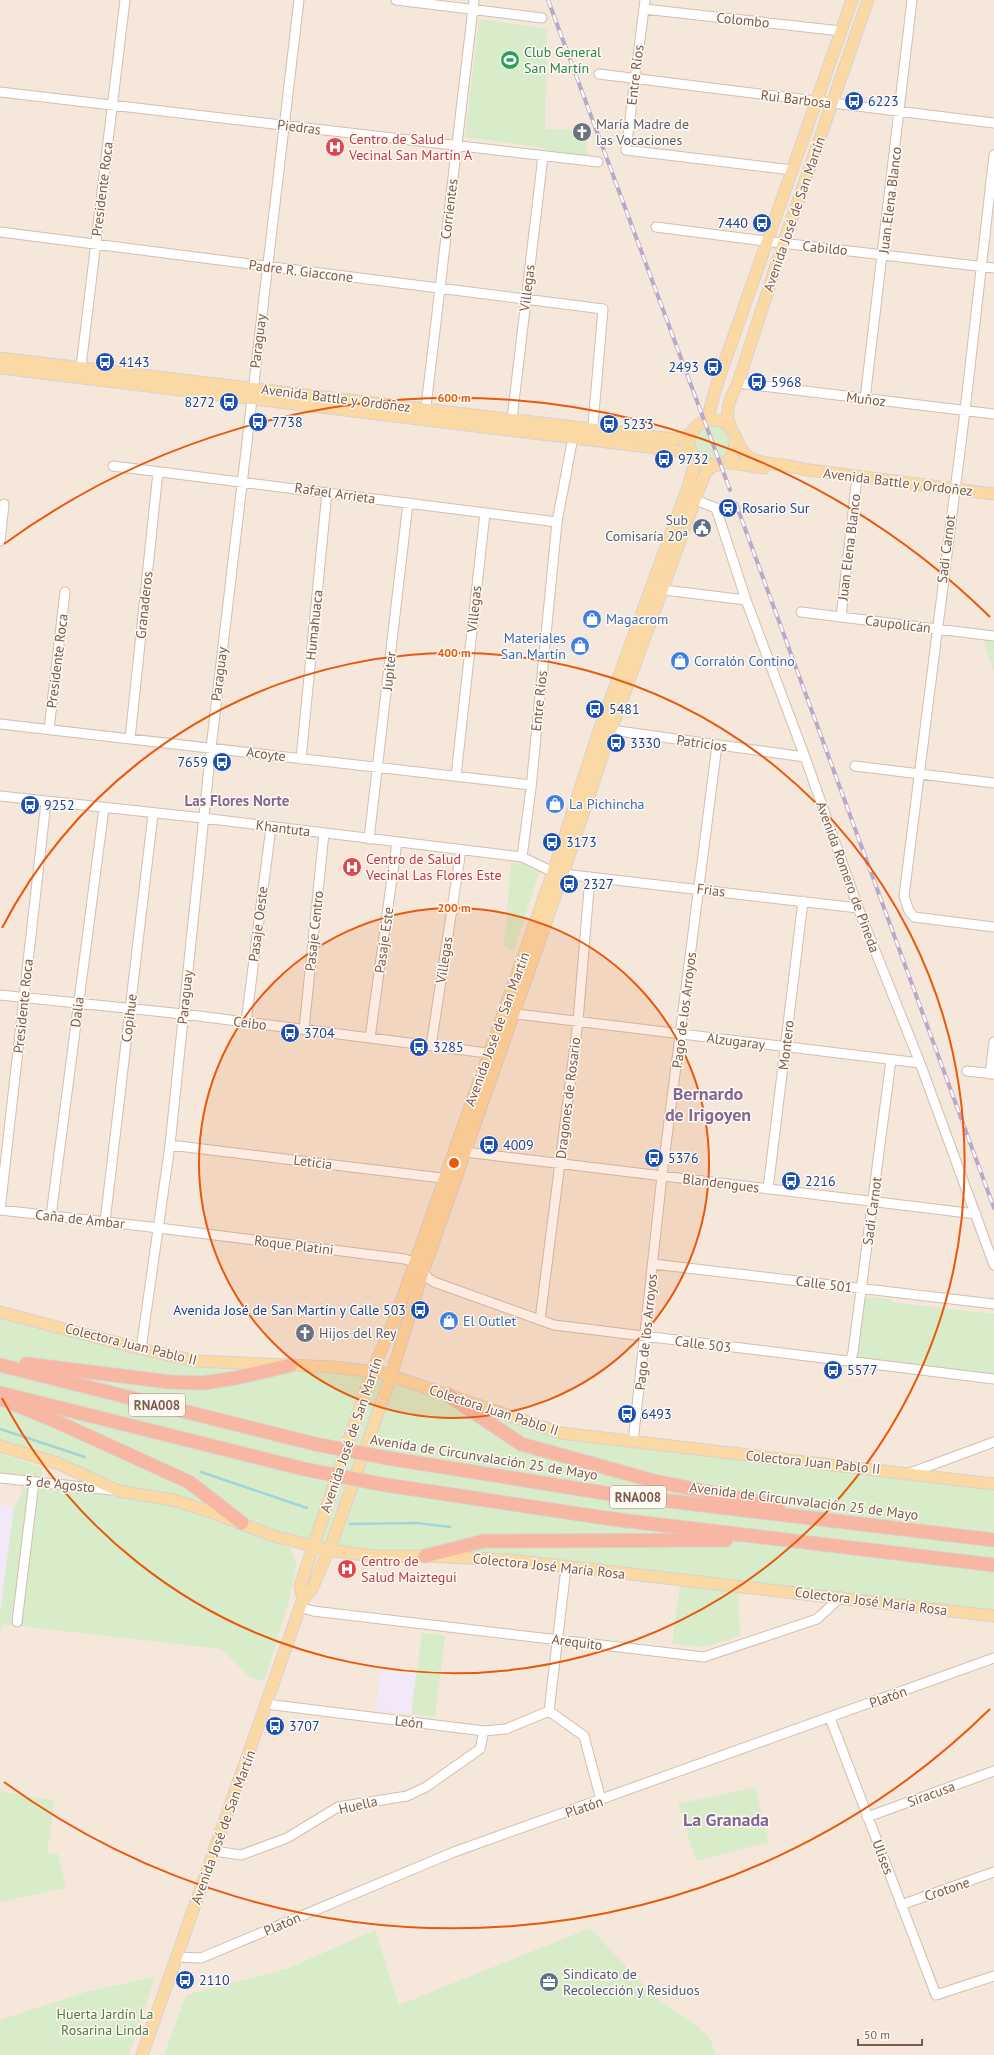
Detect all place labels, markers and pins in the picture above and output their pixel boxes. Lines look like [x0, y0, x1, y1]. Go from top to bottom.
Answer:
place label: Club General San Martín [524, 43, 601, 77]
sports icon: Club General San Martín [499, 49, 521, 71]
bus stop icon: 6223 [843, 90, 865, 112]
place label: 6223 [868, 92, 899, 110]
place label: María Madre de las Vocaciones [596, 115, 689, 149]
church icon: María Madre de las Vocaciones [571, 121, 593, 143]
place label: Centro de Salud Vecinal San Martín A [348, 130, 473, 164]
hospital icon: Centro de Salud Vecinal San Martín A [324, 136, 346, 158]
bus stop icon: 7440 [751, 212, 773, 234]
place label: 7440 [717, 214, 748, 232]
bus stop icon: 4143 [94, 351, 116, 373]
place label: 4143 [119, 353, 150, 371]
bus stop icon: 2493 [702, 356, 724, 378]
place label: 2493 [668, 358, 699, 376]
bus stop icon: 5968 [746, 371, 768, 393]
place label: 5968 [771, 373, 802, 391]
bus stop icon: 8272 [218, 391, 240, 413]
place label: 8272 [184, 393, 215, 411]
bus stop icon: 7738 [247, 411, 269, 433]
place label: 7738 [272, 413, 303, 431]
bus stop icon: 5233 [598, 413, 620, 435]
place label: 5233 [623, 415, 654, 433]
bus stop icon: 9732 [653, 448, 675, 470]
place label: 9732 [678, 450, 709, 468]
station icon: Rosario Sur [717, 497, 739, 519]
place label: Rosario Sur [742, 499, 810, 517]
place label: Sub Comisaría 20ª [605, 511, 688, 545]
public building icon: Sub Comisaría 20ª [691, 517, 713, 539]
shop icon: Magacrom [581, 608, 603, 630]
place label: Magacrom [606, 610, 668, 628]
place label: Materiales San Martín [501, 629, 566, 663]
shop icon: Materiales San Martín [569, 635, 591, 657]
shop icon: Corralón Contino [669, 650, 691, 672]
place label: Corralón Contino [694, 652, 795, 670]
bus stop icon: 5481 [584, 698, 606, 720]
place label: 5481 [609, 700, 640, 718]
bus stop icon: 3330 [605, 732, 627, 754]
place label: 3330 [630, 734, 661, 752]
bus stop icon: 7659 [211, 751, 233, 773]
place label: 7659 [177, 753, 208, 771]
shop icon: La Pichincha [544, 793, 566, 815]
bus stop icon: 9252 [19, 794, 41, 816]
place label: La Pichincha [569, 795, 645, 813]
place label: 9252 [44, 796, 75, 814]
bus stop icon: 3173 [541, 831, 563, 853]
place label: 3173 [566, 833, 597, 851]
place label: Centro de Salud Vecinal Las Flores Este [365, 850, 502, 884]
hospital icon: Centro de Salud Vecinal Las Flores Este [341, 856, 363, 878]
bus stop icon: 2327 [558, 873, 580, 895]
place label: 2327 [583, 875, 614, 893]
bus stop icon: 3704 [279, 1022, 301, 1044]
place label: 3704 [304, 1024, 335, 1042]
bus stop icon: 3285 [408, 1036, 430, 1058]
place label: 3285 [433, 1038, 464, 1056]
bus stop icon: 4009 [478, 1134, 500, 1156]
place label: 4009 [503, 1136, 534, 1154]
bus stop icon: 5376 [643, 1147, 665, 1169]
place label: 5376 [668, 1149, 699, 1167]
centre of rings [447, 1156, 461, 1170]
bus stop icon: 2216 [780, 1170, 802, 1192]
place label: 2216 [805, 1172, 836, 1190]
bus stop icon: Avenida José de San Martín y Calle 503 [409, 1299, 431, 1321]
place label: Avenida José de San Martín y Calle 503 [173, 1301, 406, 1319]
shop icon: El Outlet [438, 1310, 460, 1332]
place label: El Outlet [463, 1312, 516, 1330]
church icon: Hijos del Rey [294, 1322, 316, 1344]
place label: Hijos del Rey [319, 1324, 397, 1342]
bus stop icon: 5577 [822, 1359, 844, 1381]
place label: 5577 [847, 1361, 878, 1379]
bus stop icon: 6493 [616, 1403, 638, 1425]
place label: 6493 [641, 1405, 672, 1423]
place label: Centro de Salud Maiztegui [361, 1552, 457, 1586]
hospital icon: Centro de Salud Maiztegui [336, 1558, 358, 1580]
bus stop icon: 3707 [264, 1715, 286, 1737]
place label: 3707 [289, 1717, 320, 1735]
place label: Sindicato de Recolección y Residuos [563, 1965, 700, 1999]
bus stop icon: 2110 [174, 1969, 196, 1991]
place label: 2110 [199, 1971, 230, 1989]
office icon: Sindicato de Recolección y Residuos [538, 1971, 560, 1993]

